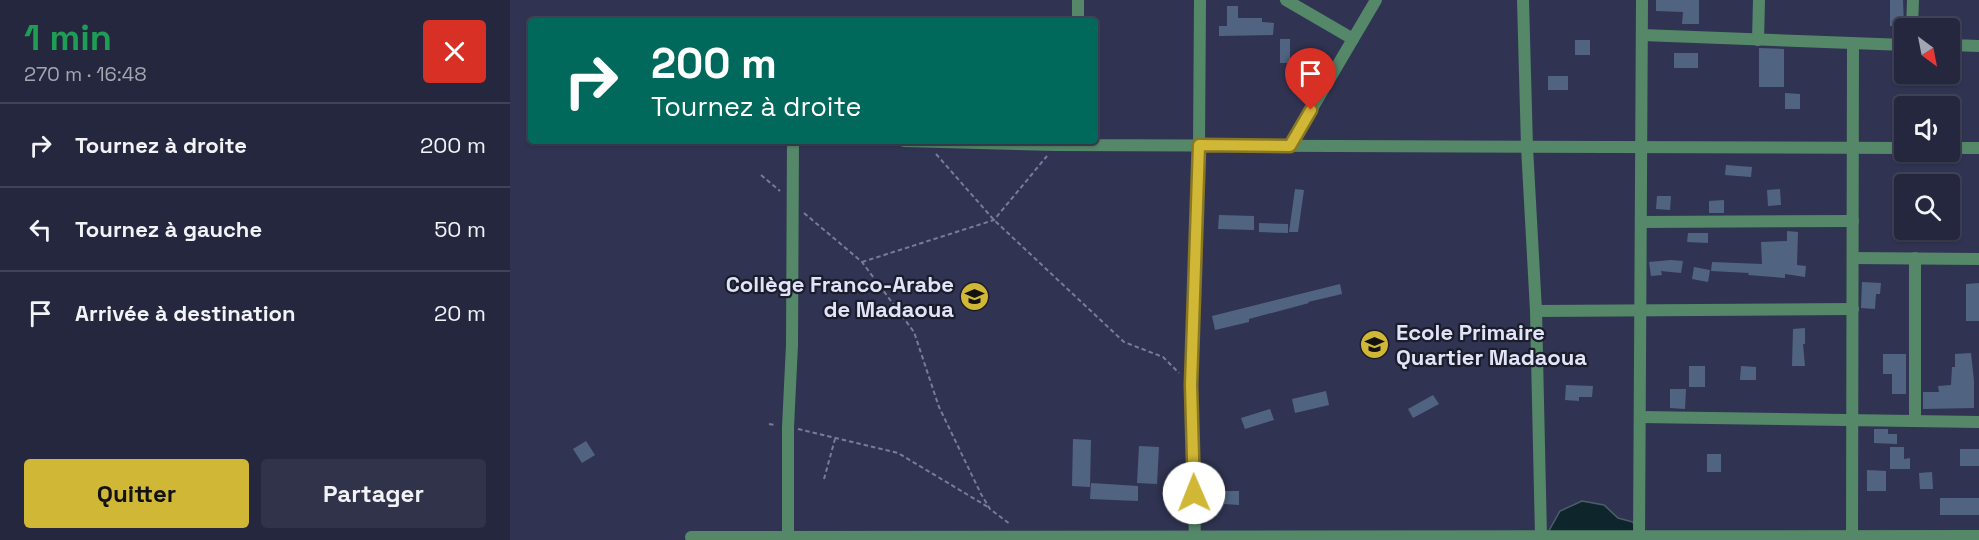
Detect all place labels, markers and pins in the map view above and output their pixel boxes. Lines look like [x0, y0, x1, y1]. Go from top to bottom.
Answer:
pin [1285, 48, 1336, 110]
place label: Collège Franco-Arabe de Madaoua [726, 270, 954, 323]
school or university icon: Collège Franco-Arabe de Madaoua [959, 281, 991, 313]
place label: Ecole Primaire Quartier Madaoua [1396, 318, 1587, 371]
school or university icon: Ecole Primaire Quartier Madaoua [1359, 329, 1391, 361]

